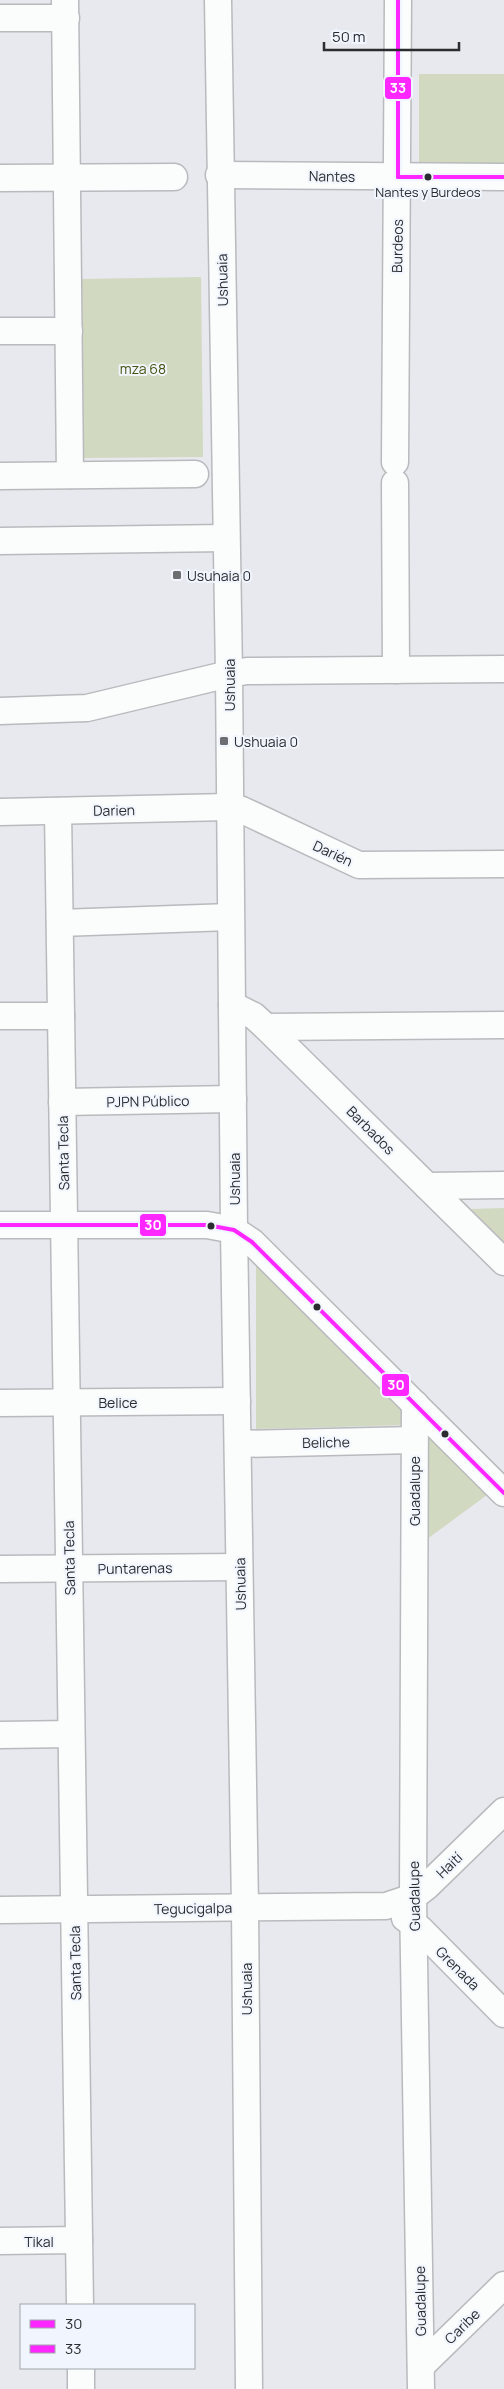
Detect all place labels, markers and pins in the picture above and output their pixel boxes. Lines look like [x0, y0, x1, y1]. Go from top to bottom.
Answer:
marker: Nantes y Burdeos [423, 172, 433, 182]
place label: Nantes y Burdeos [375, 183, 481, 201]
place label: Usuhaia 0 [187, 566, 251, 585]
marker: Usuhaia 0 [171, 569, 183, 581]
place label: Ushuaia 0 [234, 732, 298, 751]
marker: Ushuaia 0 [218, 735, 230, 747]
unlabelled marker [206, 1221, 216, 1231]
unlabelled marker [312, 1302, 322, 1312]
unlabelled marker [440, 1429, 450, 1439]

